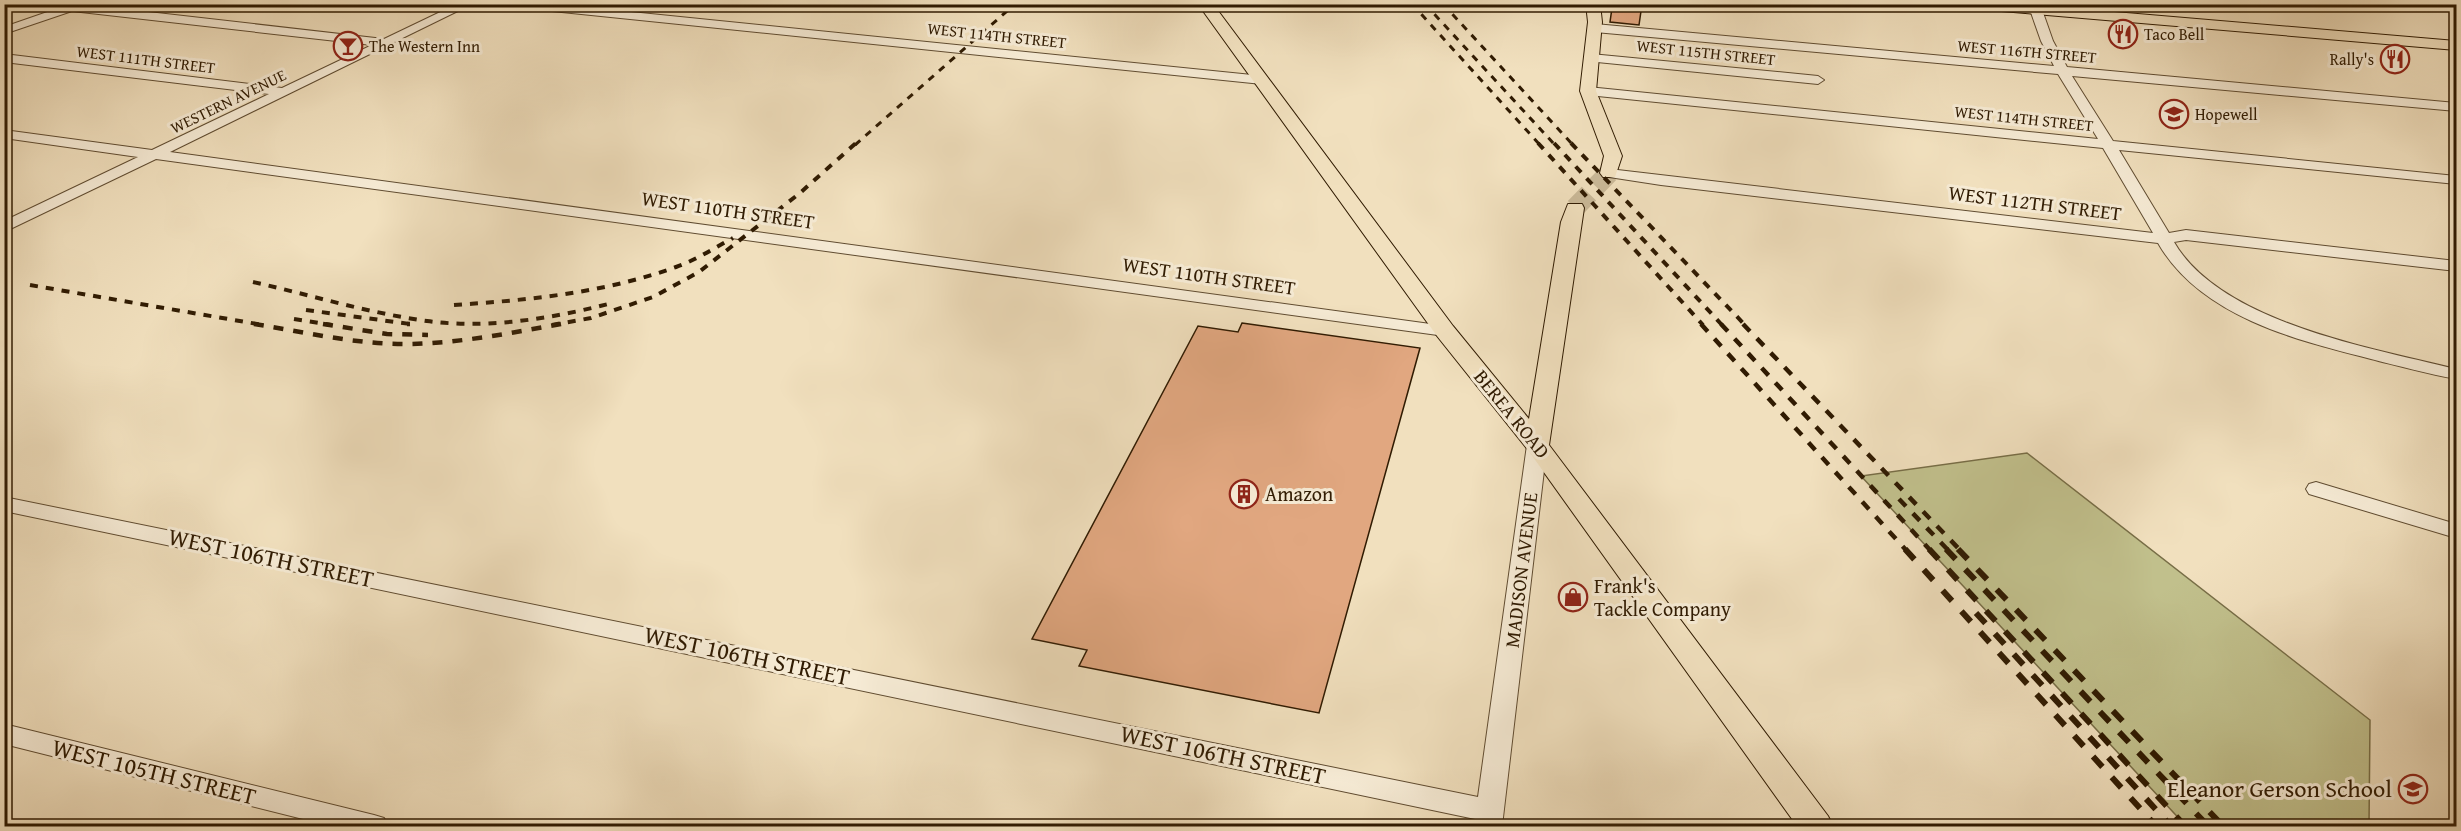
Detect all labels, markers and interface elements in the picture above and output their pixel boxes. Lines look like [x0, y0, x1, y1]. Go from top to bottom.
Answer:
street label: WEST 114TH STREET [926, 16, 1068, 54]
restaurant icon: Taco Bell [2107, 18, 2139, 50]
place label: Taco Bell [2144, 22, 2205, 46]
bar icon: The Western Inn [332, 30, 364, 62]
street label: WEST 115TH STREET [1635, 33, 1777, 71]
street label: WEST 116TH STREET [1957, 33, 2097, 69]
place label: The Western Inn [369, 34, 480, 58]
street label: WEST 111TH STREET [75, 39, 217, 79]
restaurant icon: Rally's [2379, 43, 2411, 75]
place label: Rally's [2330, 47, 2374, 71]
street label: WESTERN AVENUE [166, 63, 290, 139]
school or university icon: Hopewell [2158, 98, 2190, 130]
street label: WEST 114TH STREET [1953, 99, 2095, 137]
place label: Hopewell [2195, 102, 2258, 126]
street label: WEST 112TH STREET [1947, 177, 2123, 228]
street label: WEST 110TH STREET [640, 183, 816, 236]
street label: WEST 110TH STREET [1121, 249, 1297, 302]
street label: BEREA ROAD [1467, 363, 1557, 464]
building icon: Amazon [1228, 478, 1260, 510]
place label: Amazon [1265, 479, 1333, 508]
street label: MADISON AVENUE [1497, 491, 1544, 649]
street label: WEST 106TH STREET [165, 519, 377, 596]
place label: Frank's Tackle Company [1594, 571, 1731, 623]
shop icon: Frank's Tackle Company [1557, 581, 1589, 613]
street label: WEST 106TH STREET [641, 617, 853, 694]
street label: WEST 106TH STREET [1117, 716, 1329, 793]
street label: WEST 105TH STREET [48, 729, 260, 814]
place label: Eleanor Gerson School [2167, 771, 2392, 806]
school or university icon: Eleanor Gerson School [2397, 773, 2429, 805]

